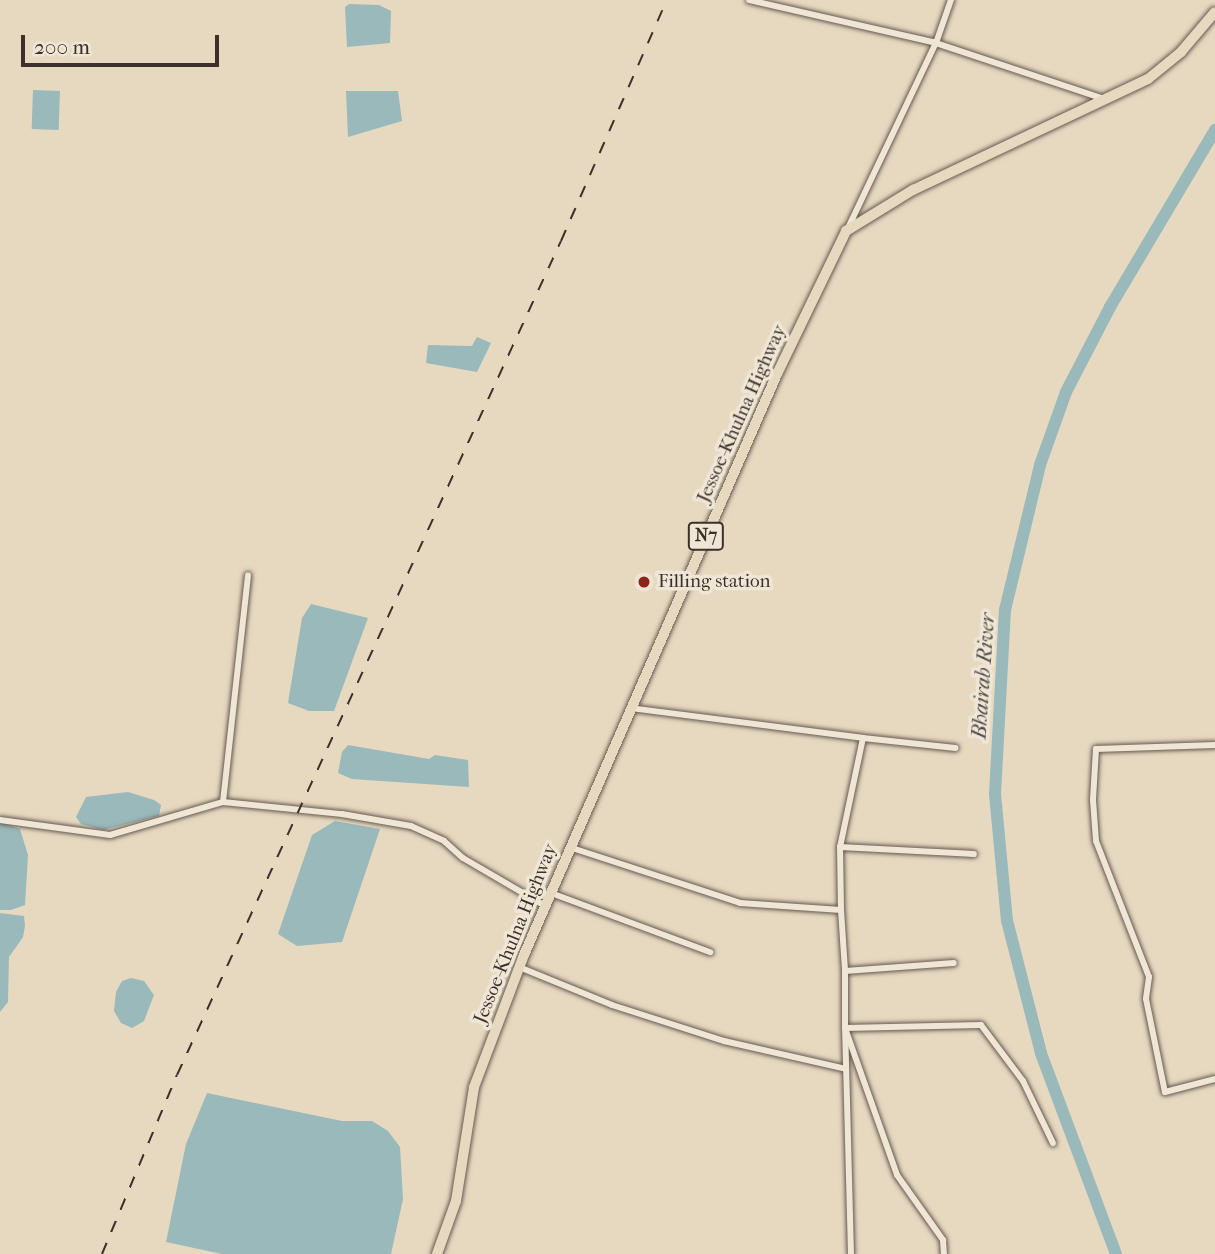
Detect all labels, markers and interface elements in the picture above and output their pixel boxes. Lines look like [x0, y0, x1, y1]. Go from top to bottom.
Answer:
scale bar [24, 21, 222, 65]
text: 200 m [34, 35, 90, 59]
street label: Jessoe-Khulna Highway [693, 322, 791, 506]
road number: N7 [687, 522, 725, 550]
place label: Filling station [658, 571, 771, 593]
marker: Filling station [636, 574, 652, 590]
water label: Bhairab River [966, 612, 1000, 740]
street label: Jessoe-Khulna Highway [470, 841, 562, 1027]

